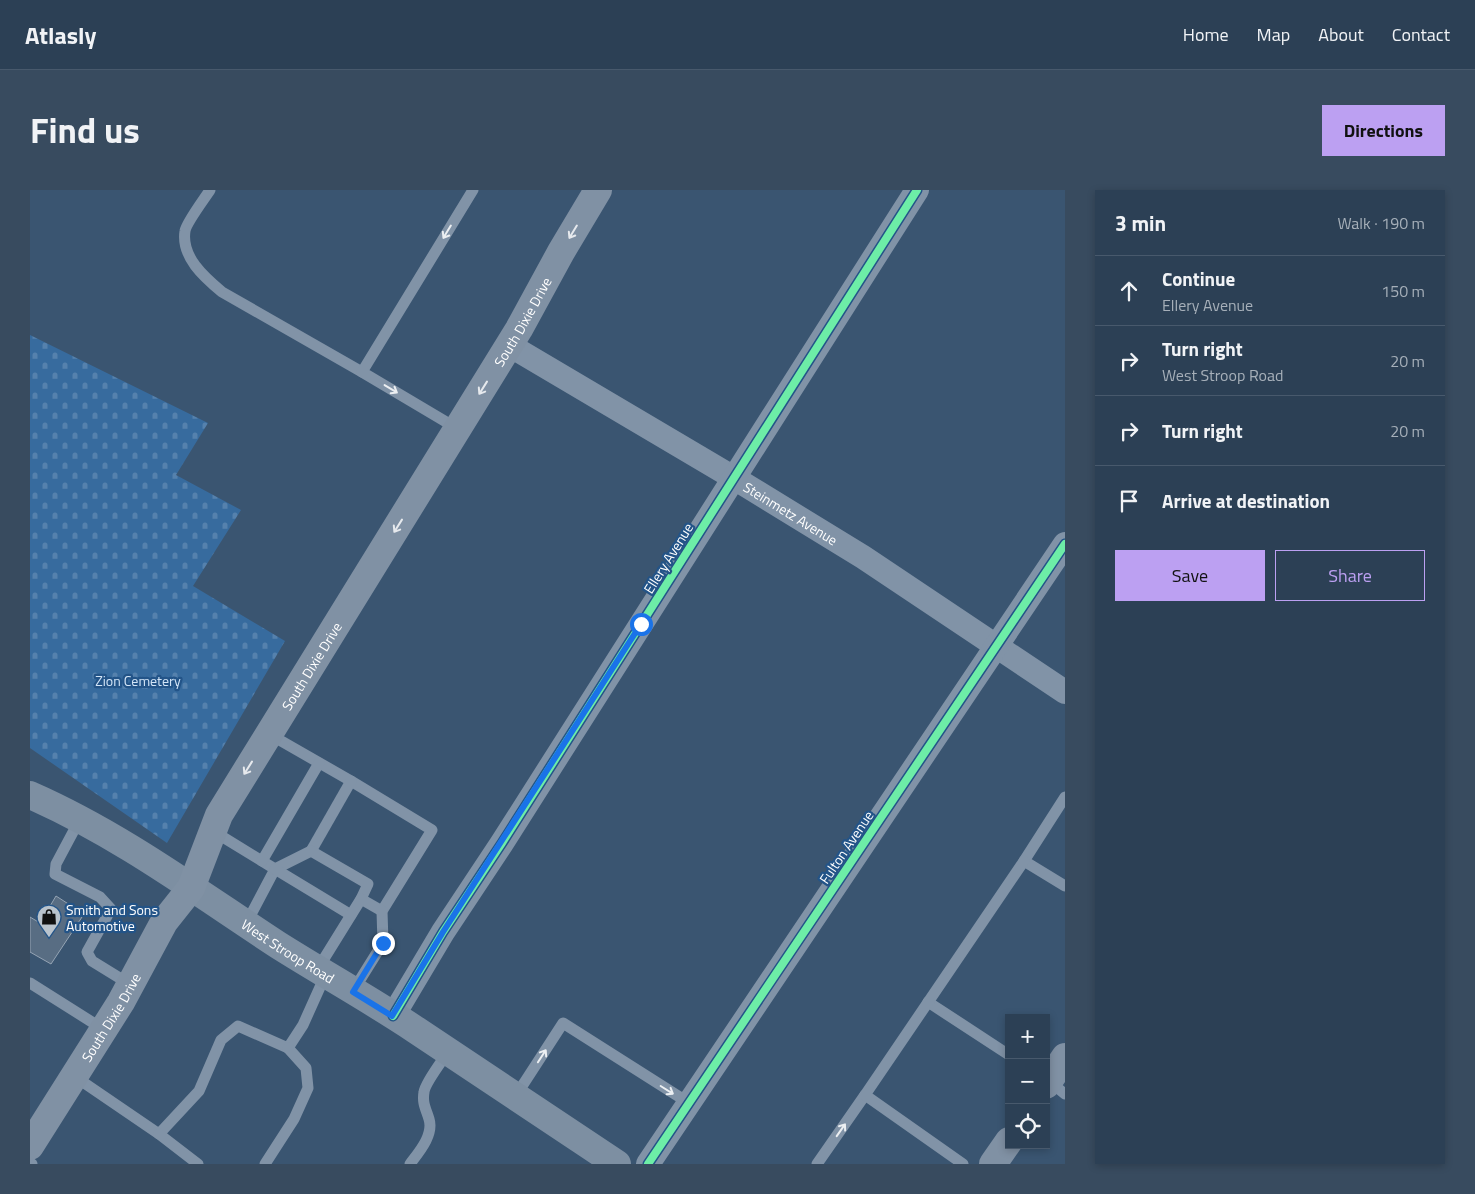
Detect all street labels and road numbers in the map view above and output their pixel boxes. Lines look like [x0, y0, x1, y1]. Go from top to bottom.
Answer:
street label: South Dixie Drive [488, 273, 556, 370]
street label: Steinmetz Avenue [740, 476, 842, 550]
street label: Ellery Avenue [638, 519, 698, 597]
street label: South Dixie Drive [276, 618, 346, 714]
street label: Fulton Avenue [814, 806, 878, 888]
street label: West Stroop Road [238, 913, 339, 988]
street label: South Dixie Drive [76, 969, 145, 1066]

